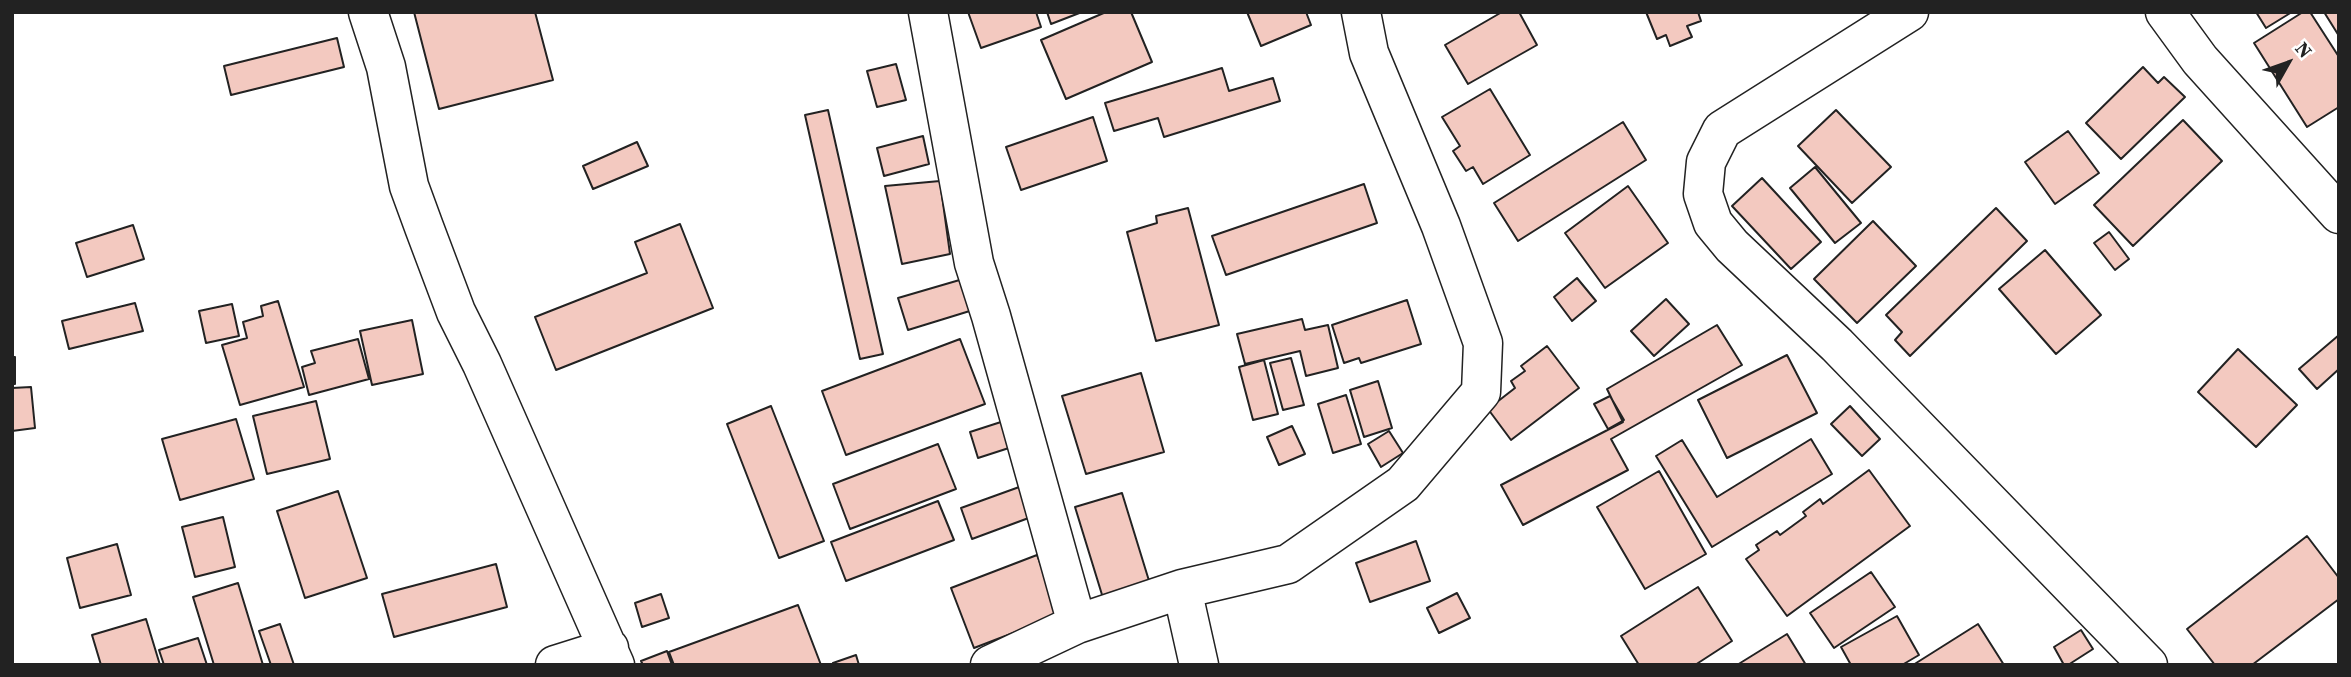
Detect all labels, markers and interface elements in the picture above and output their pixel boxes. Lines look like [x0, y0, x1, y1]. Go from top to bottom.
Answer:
north arrow [2253, 28, 2323, 98]
text: N [2290, 36, 2318, 63]

